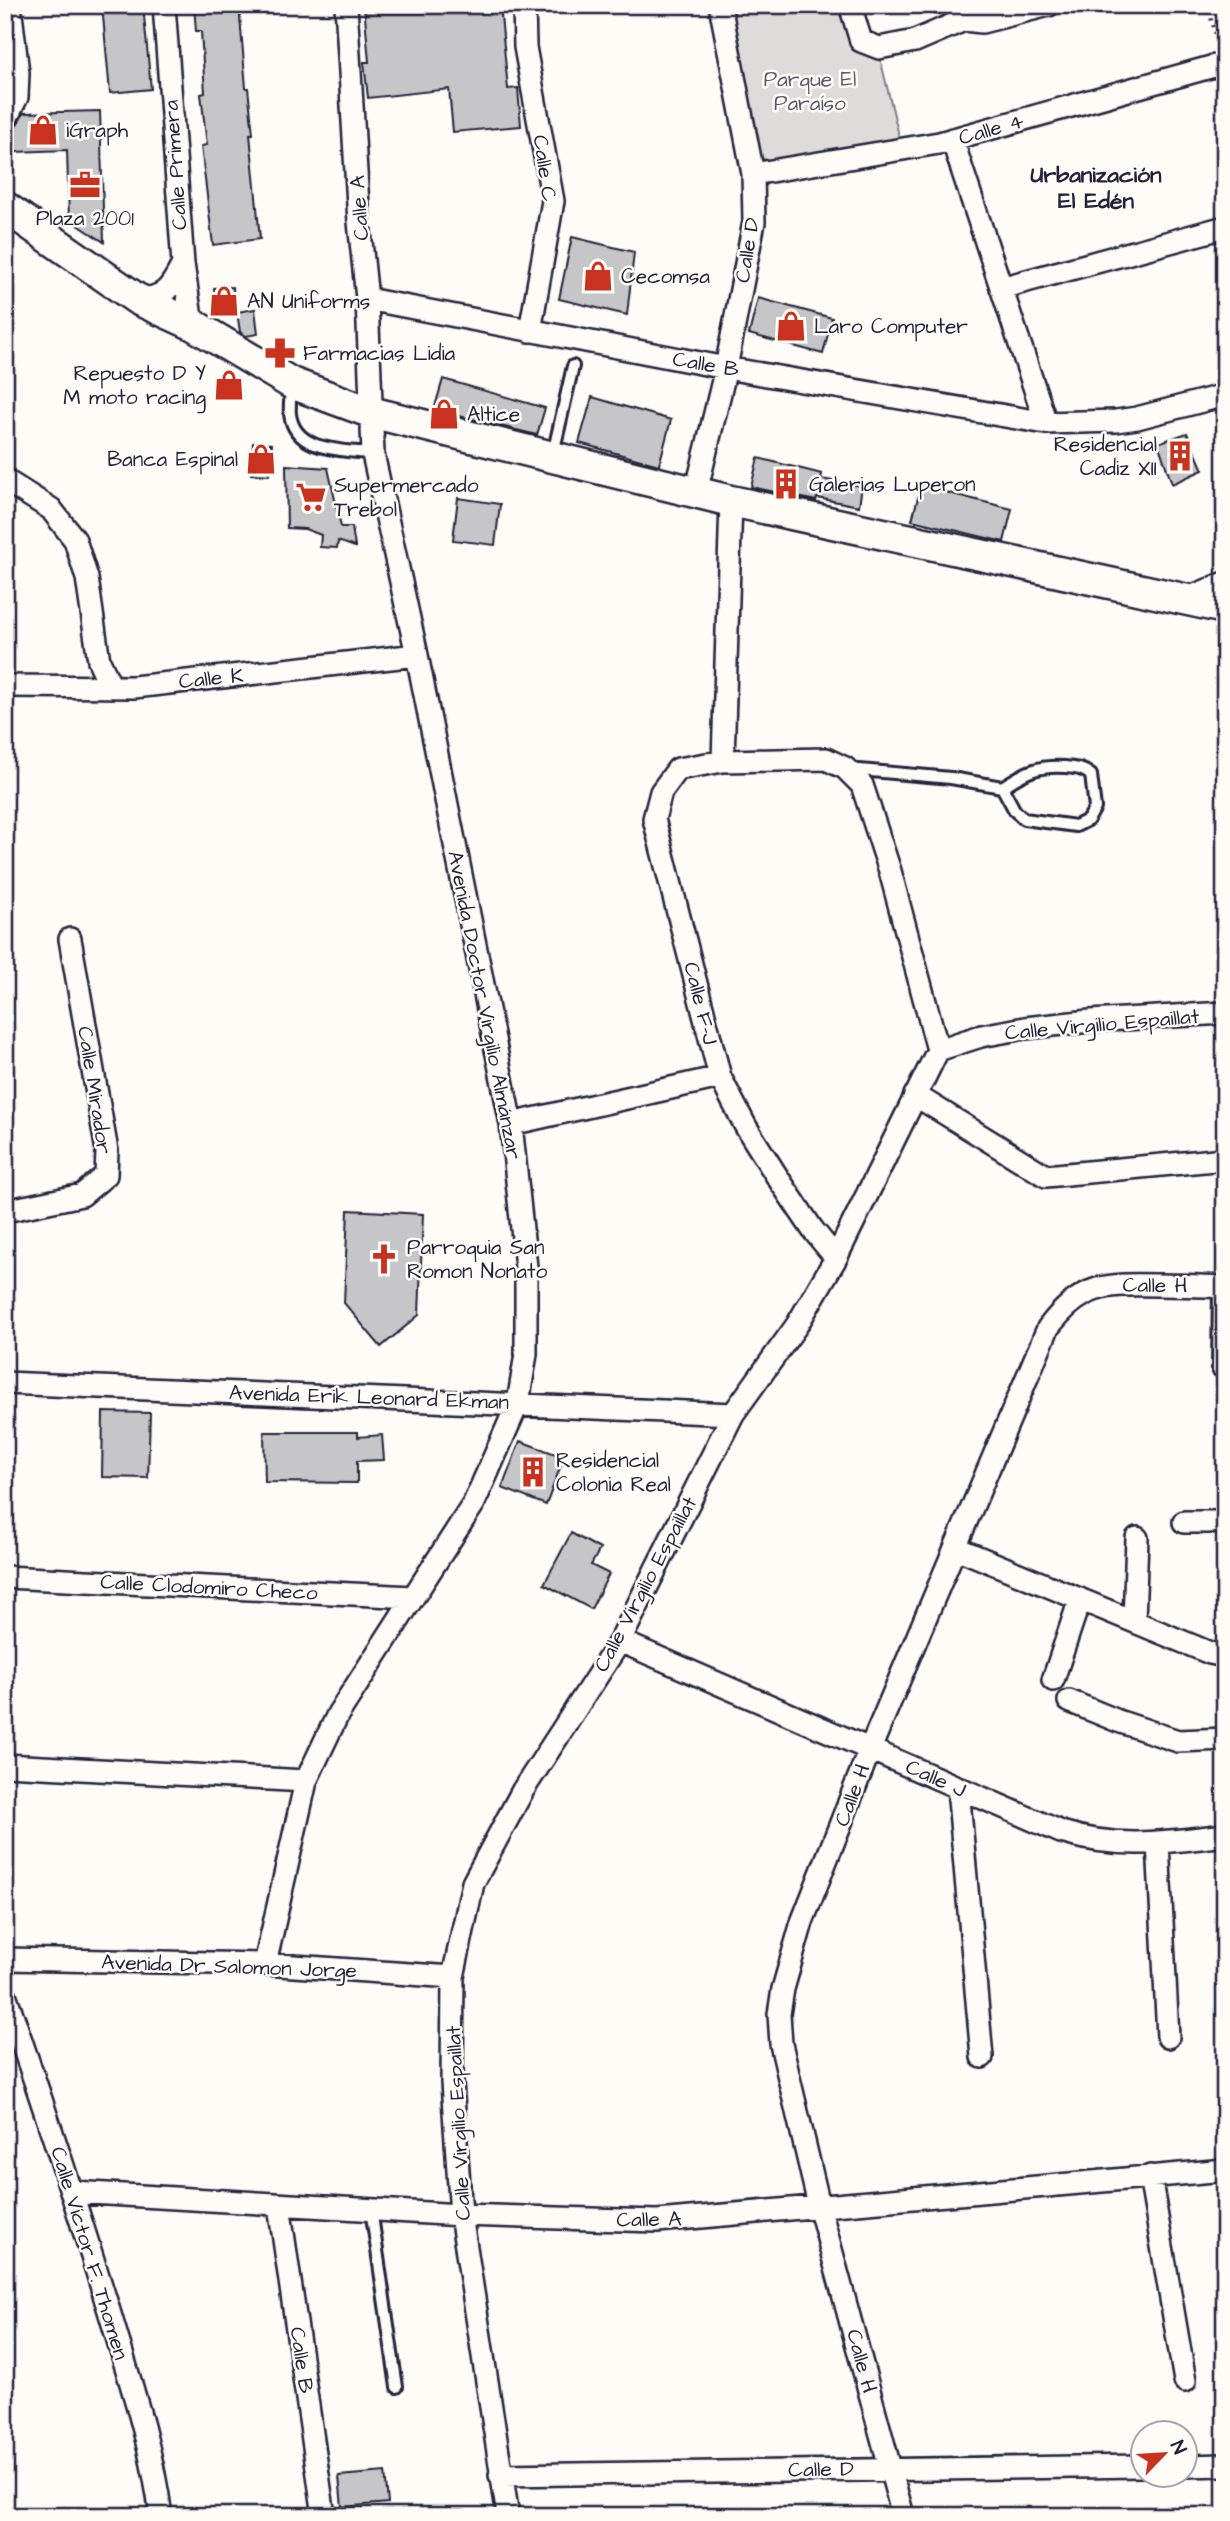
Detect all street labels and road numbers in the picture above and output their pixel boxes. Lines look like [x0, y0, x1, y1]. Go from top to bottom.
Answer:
street label: Calle Primera [156, 99, 194, 231]
street label: Calle 4 [955, 106, 1027, 153]
street label: Calle C [525, 133, 564, 203]
street label: Calle A [343, 174, 376, 242]
street label: Calle D [728, 215, 767, 285]
street label: Calle B [670, 344, 741, 385]
street label: Calle K [177, 661, 245, 696]
street label: Avenida Doctor Virgilio Almánzar [438, 848, 529, 1163]
street label: Calle F-J [676, 959, 725, 1047]
street label: Calle Virgilio Espaillat [1004, 1002, 1201, 1049]
street label: Calle Mirador [70, 1024, 119, 1156]
street label: Calle H [1122, 1270, 1188, 1301]
street label: Avenida Erik Leonard Ekman [228, 1378, 510, 1417]
street label: Calle Virgilio Espaillat [587, 1491, 706, 1678]
street label: Calle Clodomiro Checo [100, 1567, 319, 1608]
street label: Calle J [901, 1752, 970, 1805]
street label: Calle H [827, 1760, 878, 1831]
street label: Avenida Dr Salomon Jorge [101, 1948, 357, 1987]
street label: Calle Virgilio Espaillat [439, 2024, 480, 2221]
street label: Calle Víctor F. Thomen [43, 2143, 136, 2363]
street label: Calle A [616, 2204, 682, 2235]
street label: Calle B [282, 2325, 321, 2395]
street label: Calle H [839, 2326, 884, 2396]
street label: Calle D [788, 2454, 854, 2485]

